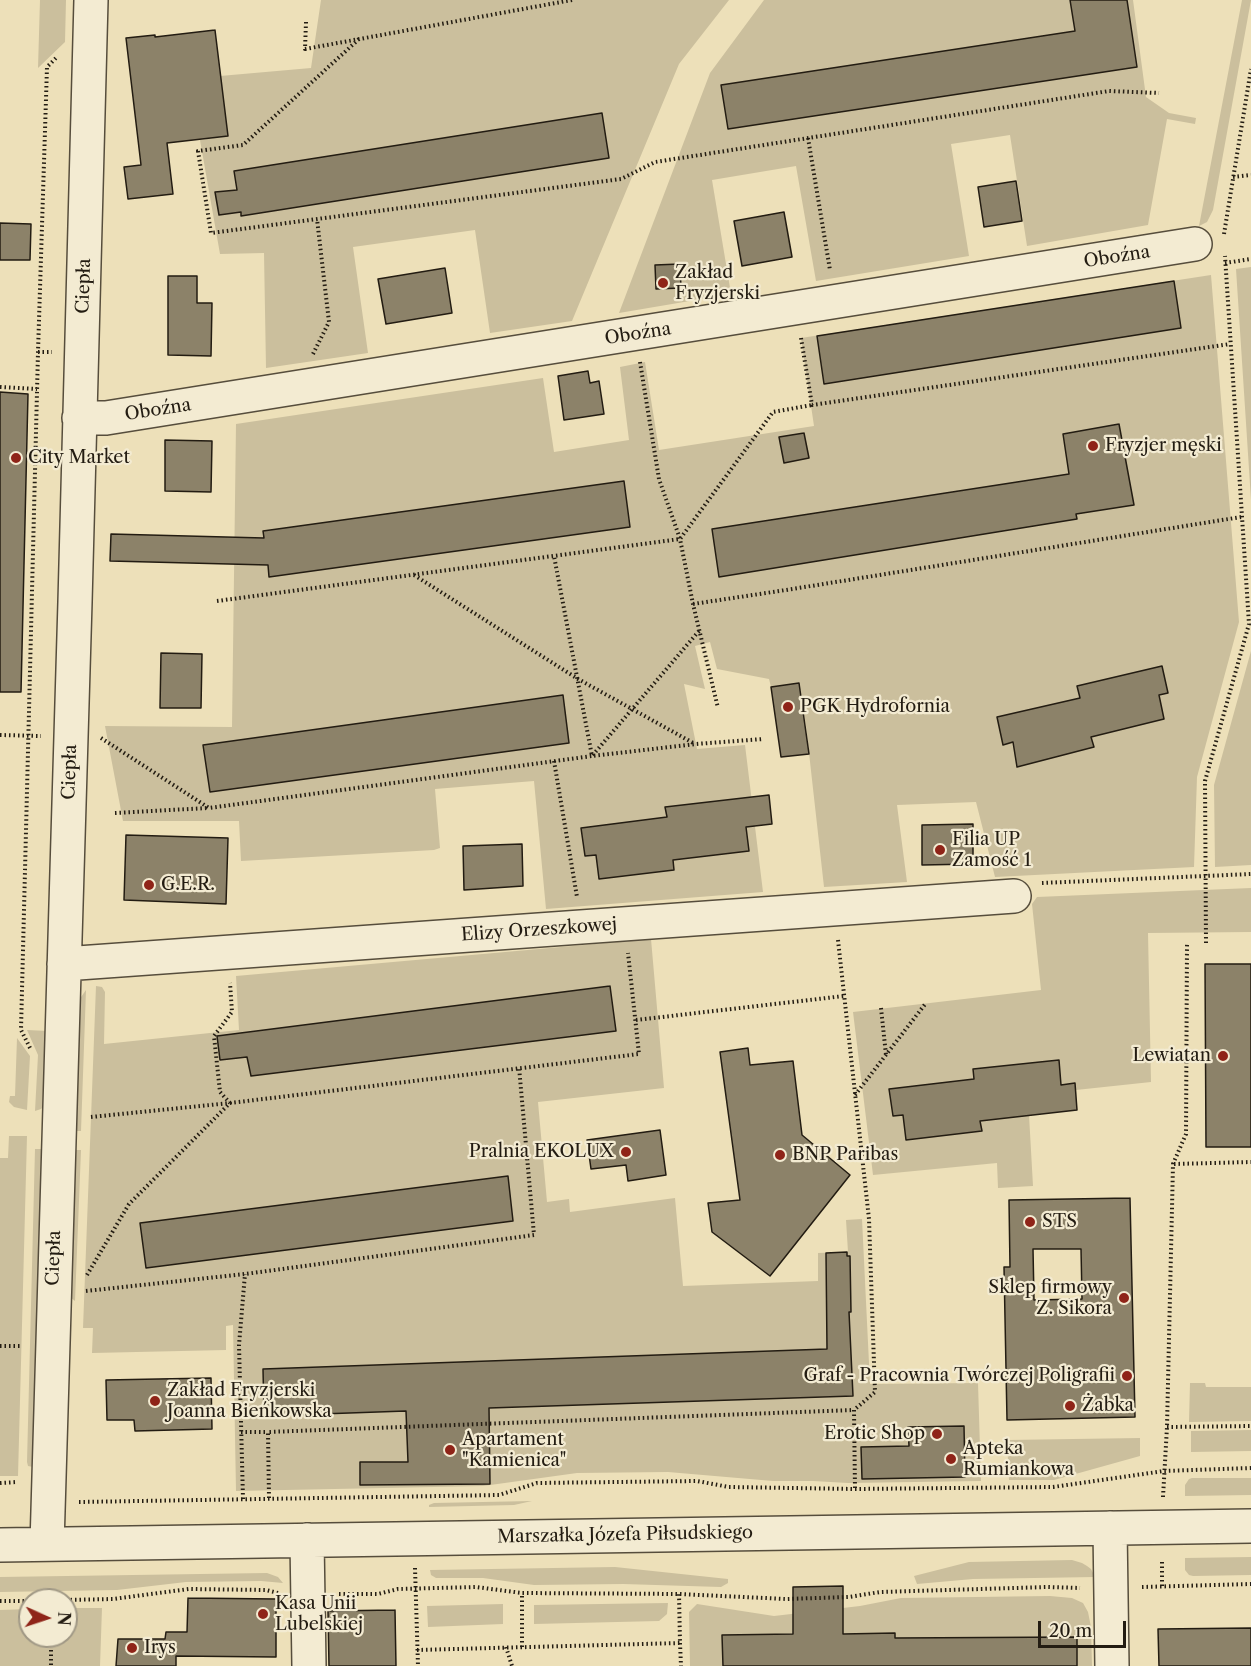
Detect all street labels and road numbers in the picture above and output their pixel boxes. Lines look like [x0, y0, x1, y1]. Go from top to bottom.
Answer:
street label: Oboźna [1082, 241, 1152, 273]
street label: Ciepła [72, 258, 96, 314]
street label: Oboźna [603, 318, 673, 350]
street label: Oboźna [123, 394, 193, 426]
street label: Ciepła [58, 744, 82, 800]
street label: Elizy Orzeszkowej [460, 914, 618, 946]
street label: Ciepła [42, 1230, 66, 1286]
street label: Marszałka Józefa Piłsudskiego [497, 1522, 753, 1548]

